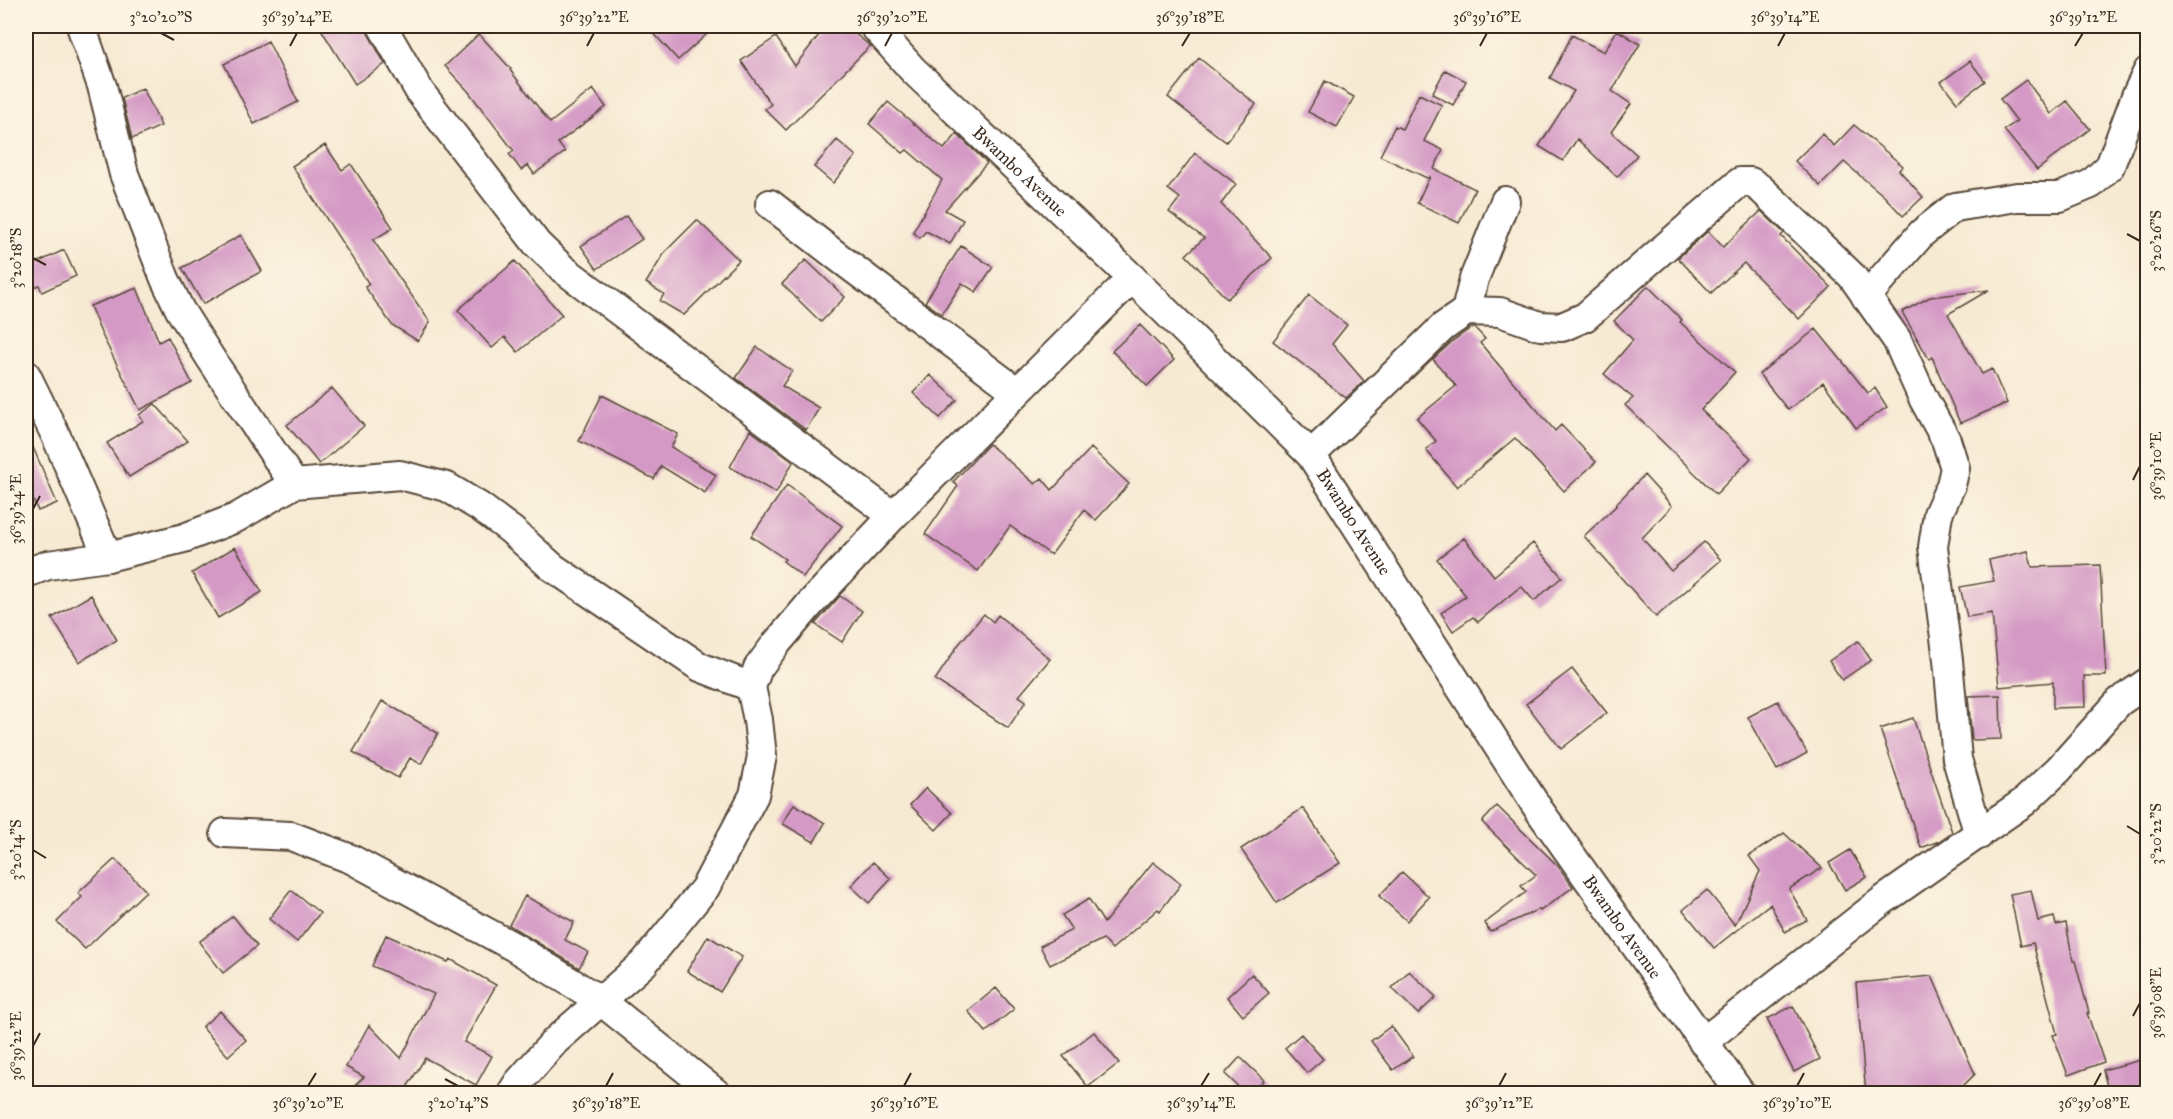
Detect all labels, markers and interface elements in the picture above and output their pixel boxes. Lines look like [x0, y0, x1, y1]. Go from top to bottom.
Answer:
text: 3°20'20"S [129, 8, 193, 26]
text: 36°39'24"E [262, 8, 332, 26]
text: 36°39'22"E [559, 8, 629, 26]
text: 36°39'20"E [857, 8, 928, 26]
text: 36°39'18"E [1156, 8, 1225, 26]
text: 36°39'16"E [1453, 8, 1521, 26]
text: 36°39'14"E [1751, 8, 1820, 26]
text: 36°39'12"E [2049, 8, 2117, 26]
street label: Bwambo Avenue [968, 121, 1072, 221]
text: 3°20'26"S [2147, 210, 2165, 272]
text: 3°20'18"S [7, 228, 25, 288]
text: 36°39'10"E [2147, 431, 2165, 501]
street label: Bwambo Avenue [1312, 464, 1396, 579]
text: 36°39'24"E [7, 474, 25, 544]
text: 3°20'22"S [2147, 803, 2165, 865]
text: 3°20'14"S [7, 819, 25, 881]
street label: Bwambo Avenue [1578, 871, 1667, 983]
text: 36°39'08"E [2147, 967, 2165, 1039]
text: 36°39'22"E [7, 1011, 25, 1081]
text: 36°39'20"E [273, 1094, 344, 1112]
text: 3°20'14"S [427, 1094, 489, 1112]
text: 36°39'18"E [572, 1094, 641, 1112]
text: 36°39'16"E [870, 1094, 938, 1112]
text: 36°39'14"E [1167, 1094, 1236, 1112]
text: 36°39'12"E [1465, 1094, 1533, 1112]
text: 36°39'10"E [1762, 1094, 1832, 1112]
text: 36°39'08"E [2058, 1094, 2130, 1112]

